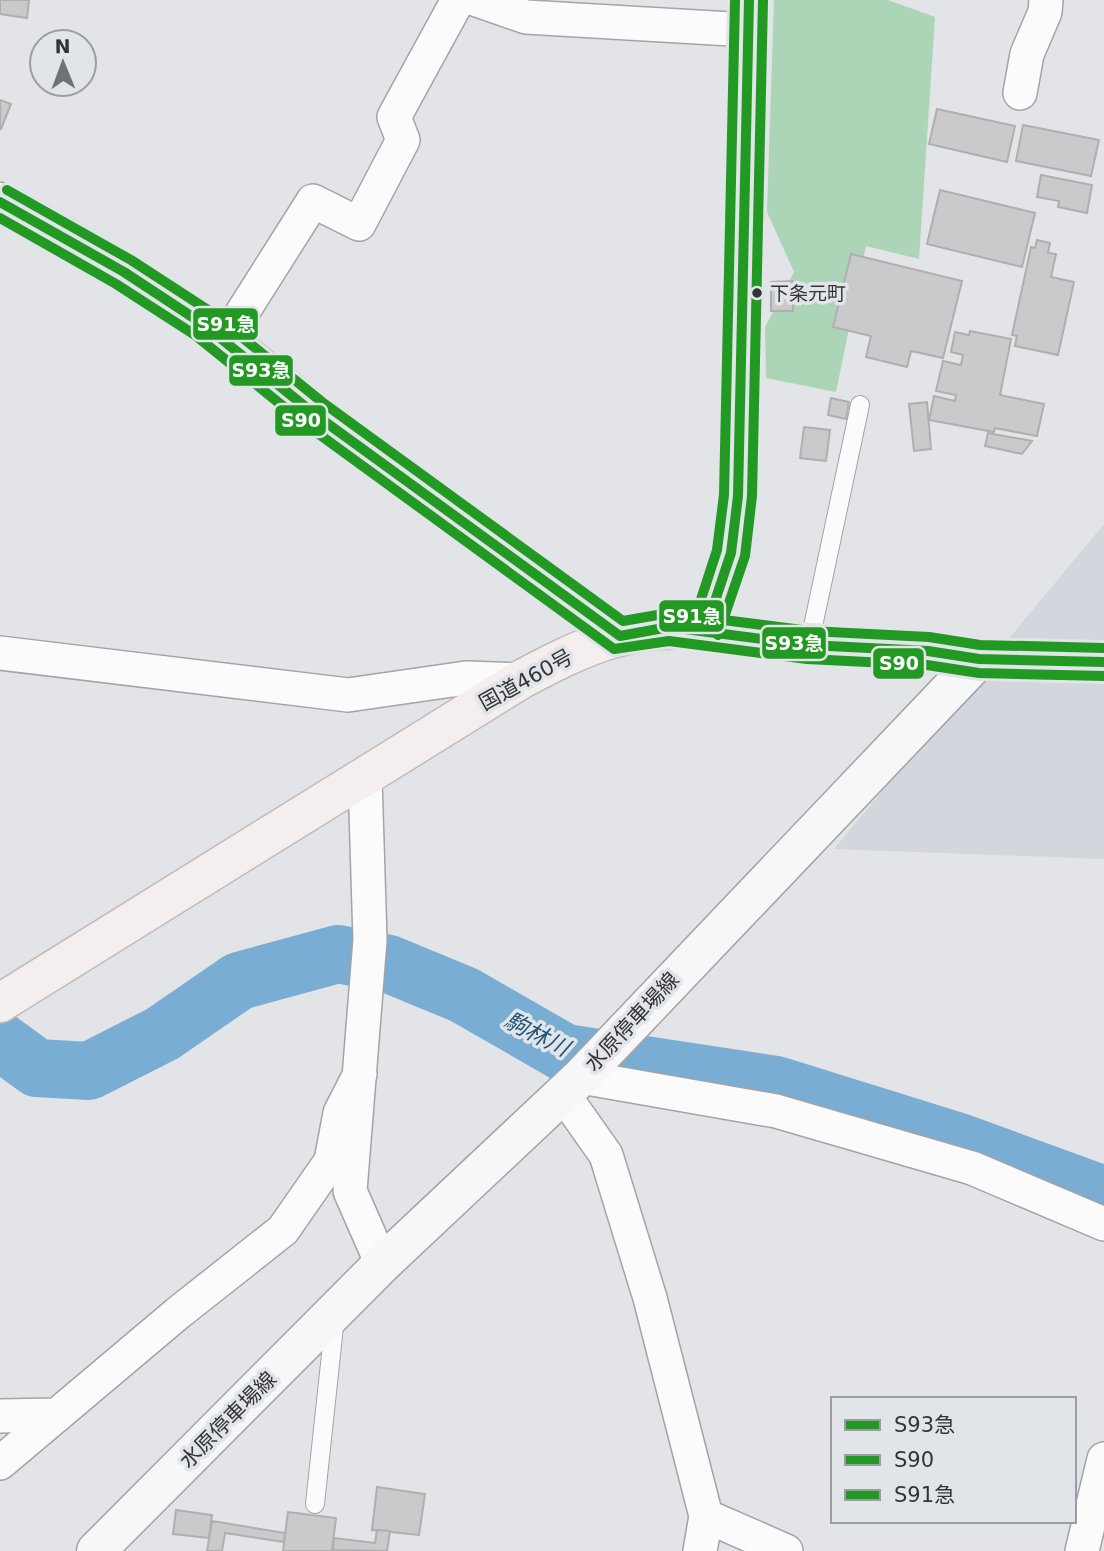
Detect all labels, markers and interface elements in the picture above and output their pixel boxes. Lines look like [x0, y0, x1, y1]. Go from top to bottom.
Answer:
north arrow [28, 28, 98, 98]
text: N [55, 35, 71, 57]
place label: 下条元町 [770, 282, 846, 304]
marker: 下条元町 [750, 286, 764, 300]
line badge: S91急 [192, 307, 259, 341]
text: S91急 [196, 313, 256, 335]
line badge: S93急 [228, 354, 294, 387]
text: S93急 [231, 359, 291, 381]
line badge: S90 [274, 404, 327, 437]
text: S90 [281, 409, 321, 431]
line badge: S91急 [658, 599, 725, 633]
text: S91急 [662, 605, 722, 627]
line badge: S93急 [761, 626, 827, 660]
text: S93急 [764, 632, 824, 654]
street label: 国道460号 [475, 645, 577, 715]
line badge: S90 [872, 647, 925, 680]
text: S90 [879, 652, 919, 674]
street label: 水原停車場線 [580, 968, 684, 1076]
water label: 駒林川 [500, 1007, 576, 1063]
street label: 水原停車場線 [175, 1367, 281, 1473]
legend [831, 1397, 1076, 1523]
text: S93急 [894, 1413, 955, 1437]
text: S90 [894, 1448, 934, 1472]
text: S91急 [894, 1483, 955, 1507]

